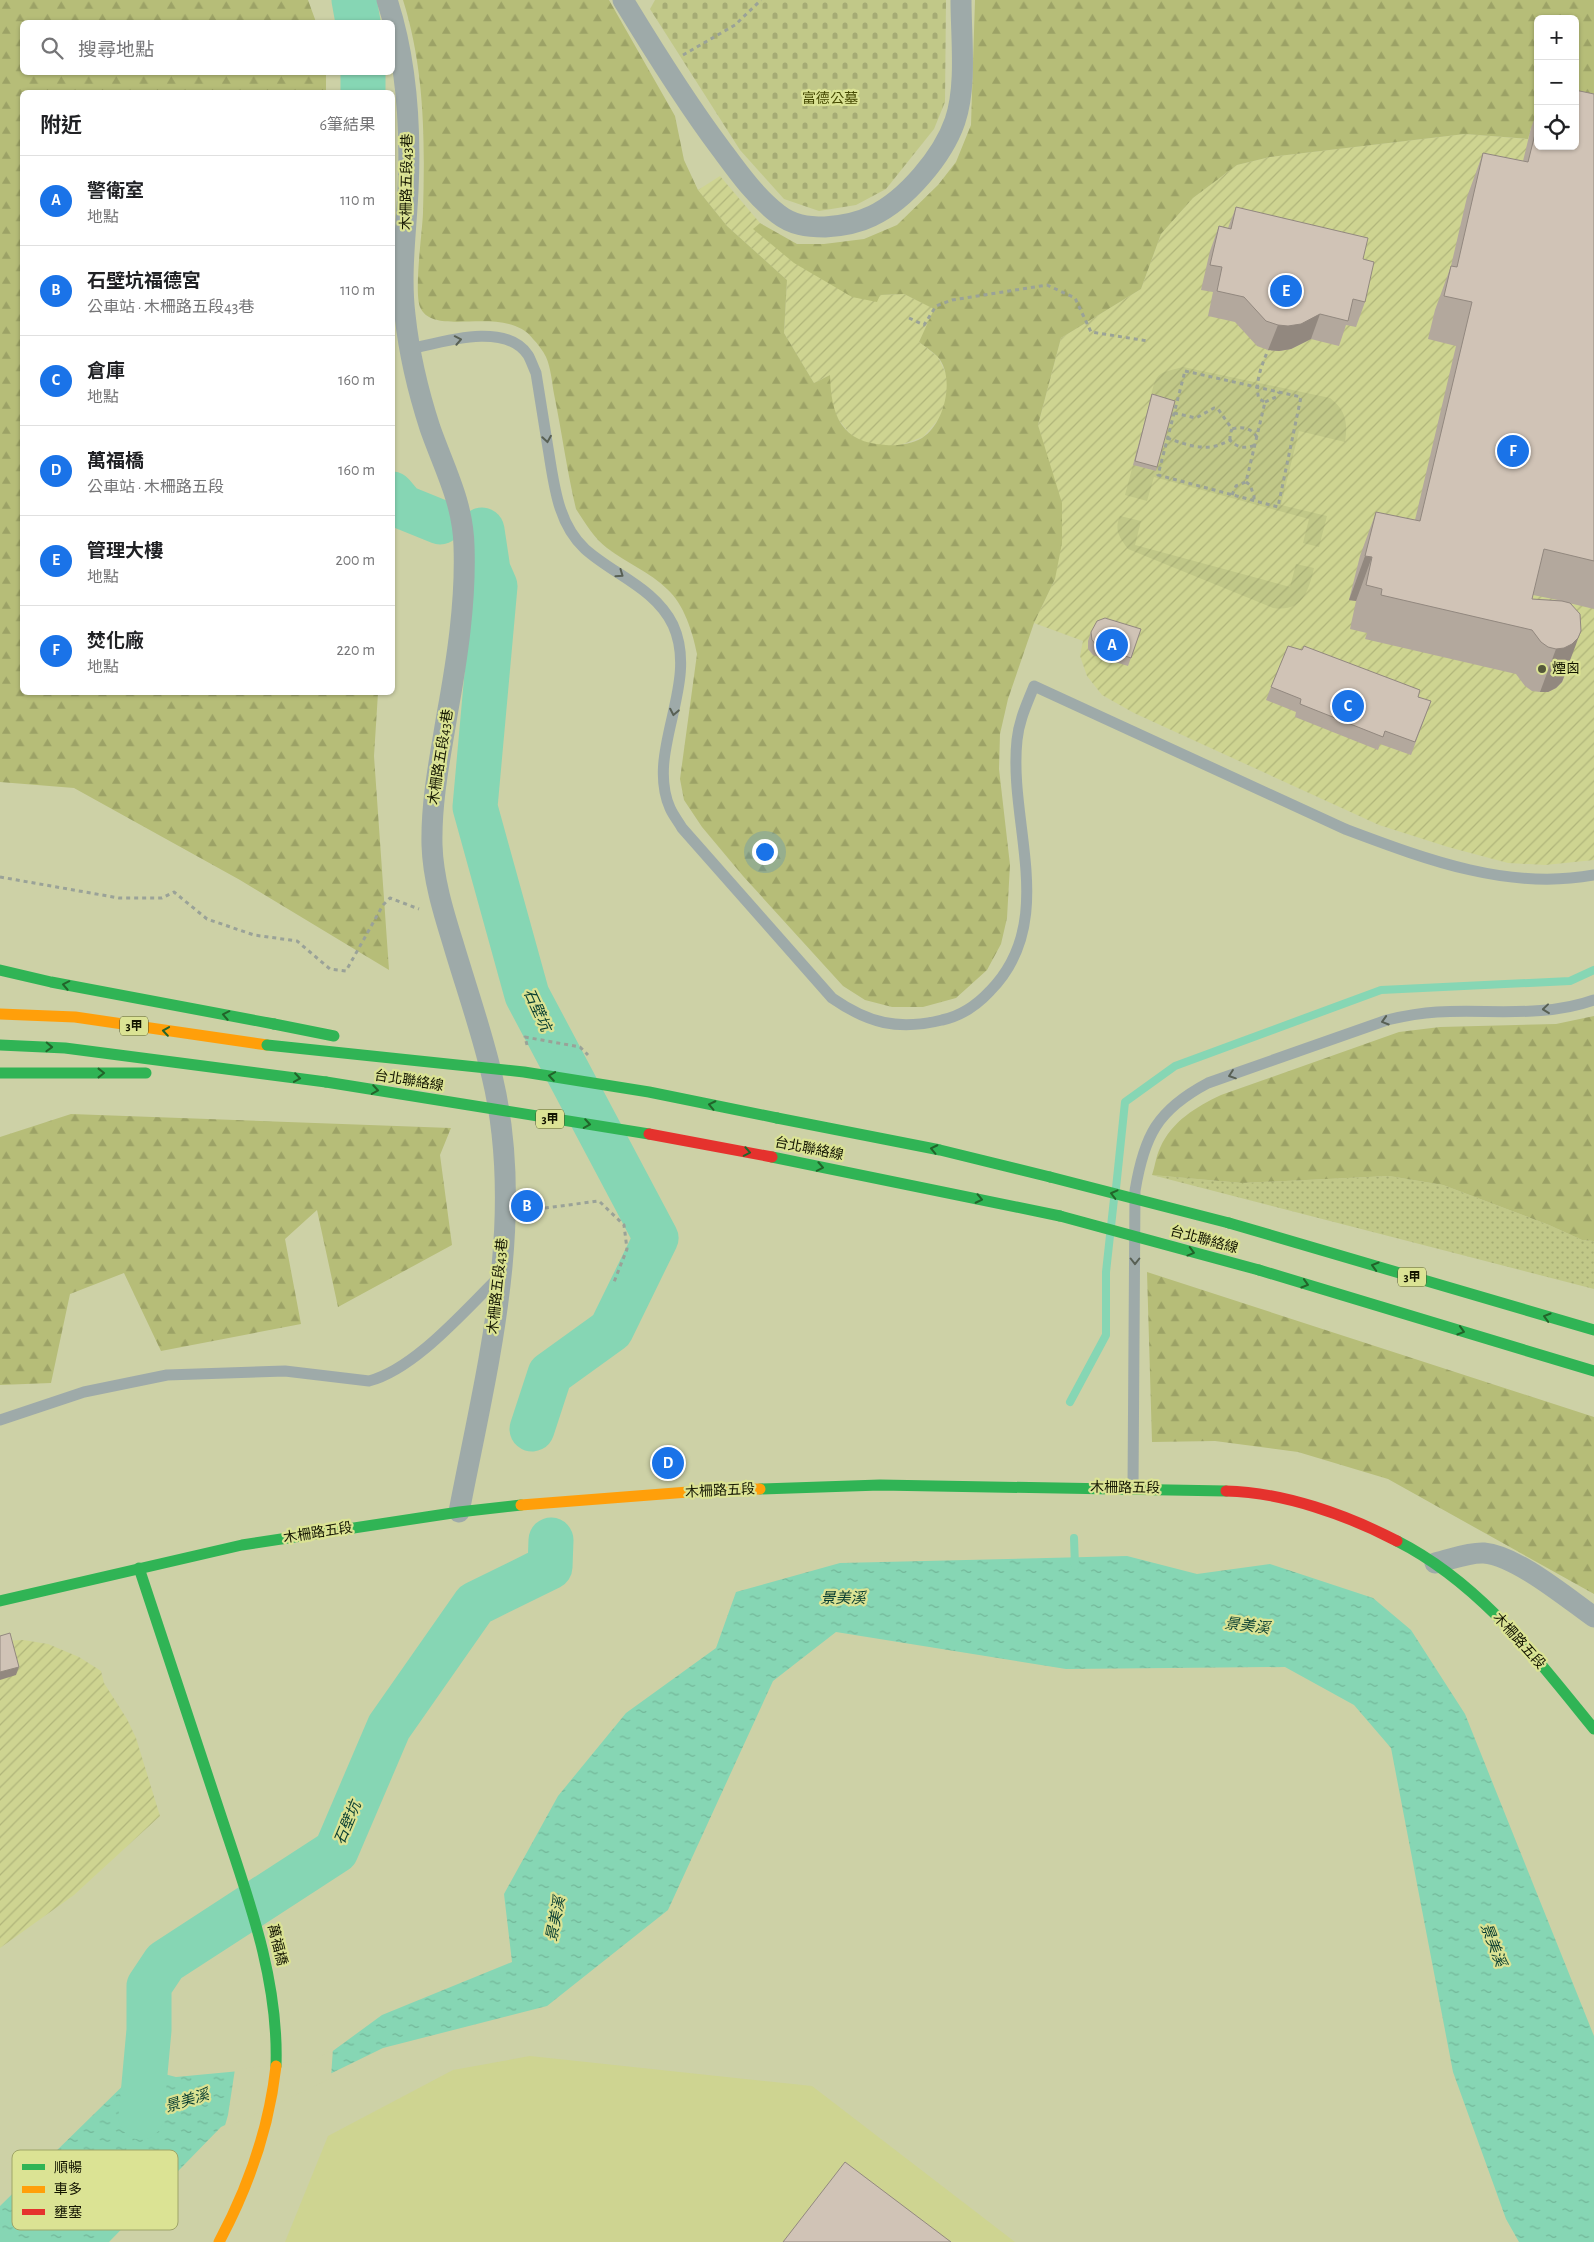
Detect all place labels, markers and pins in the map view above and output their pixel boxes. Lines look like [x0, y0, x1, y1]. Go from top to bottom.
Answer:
pin: E [1270, 272, 1302, 310]
pin: F [1497, 432, 1529, 470]
pin: A [1096, 626, 1128, 664]
place label: 煙囪 [1552, 661, 1580, 676]
marker: 煙囪 [1536, 663, 1548, 675]
pin: C [1332, 687, 1364, 725]
pin: B [511, 1187, 543, 1225]
pin: D [652, 1444, 684, 1482]

